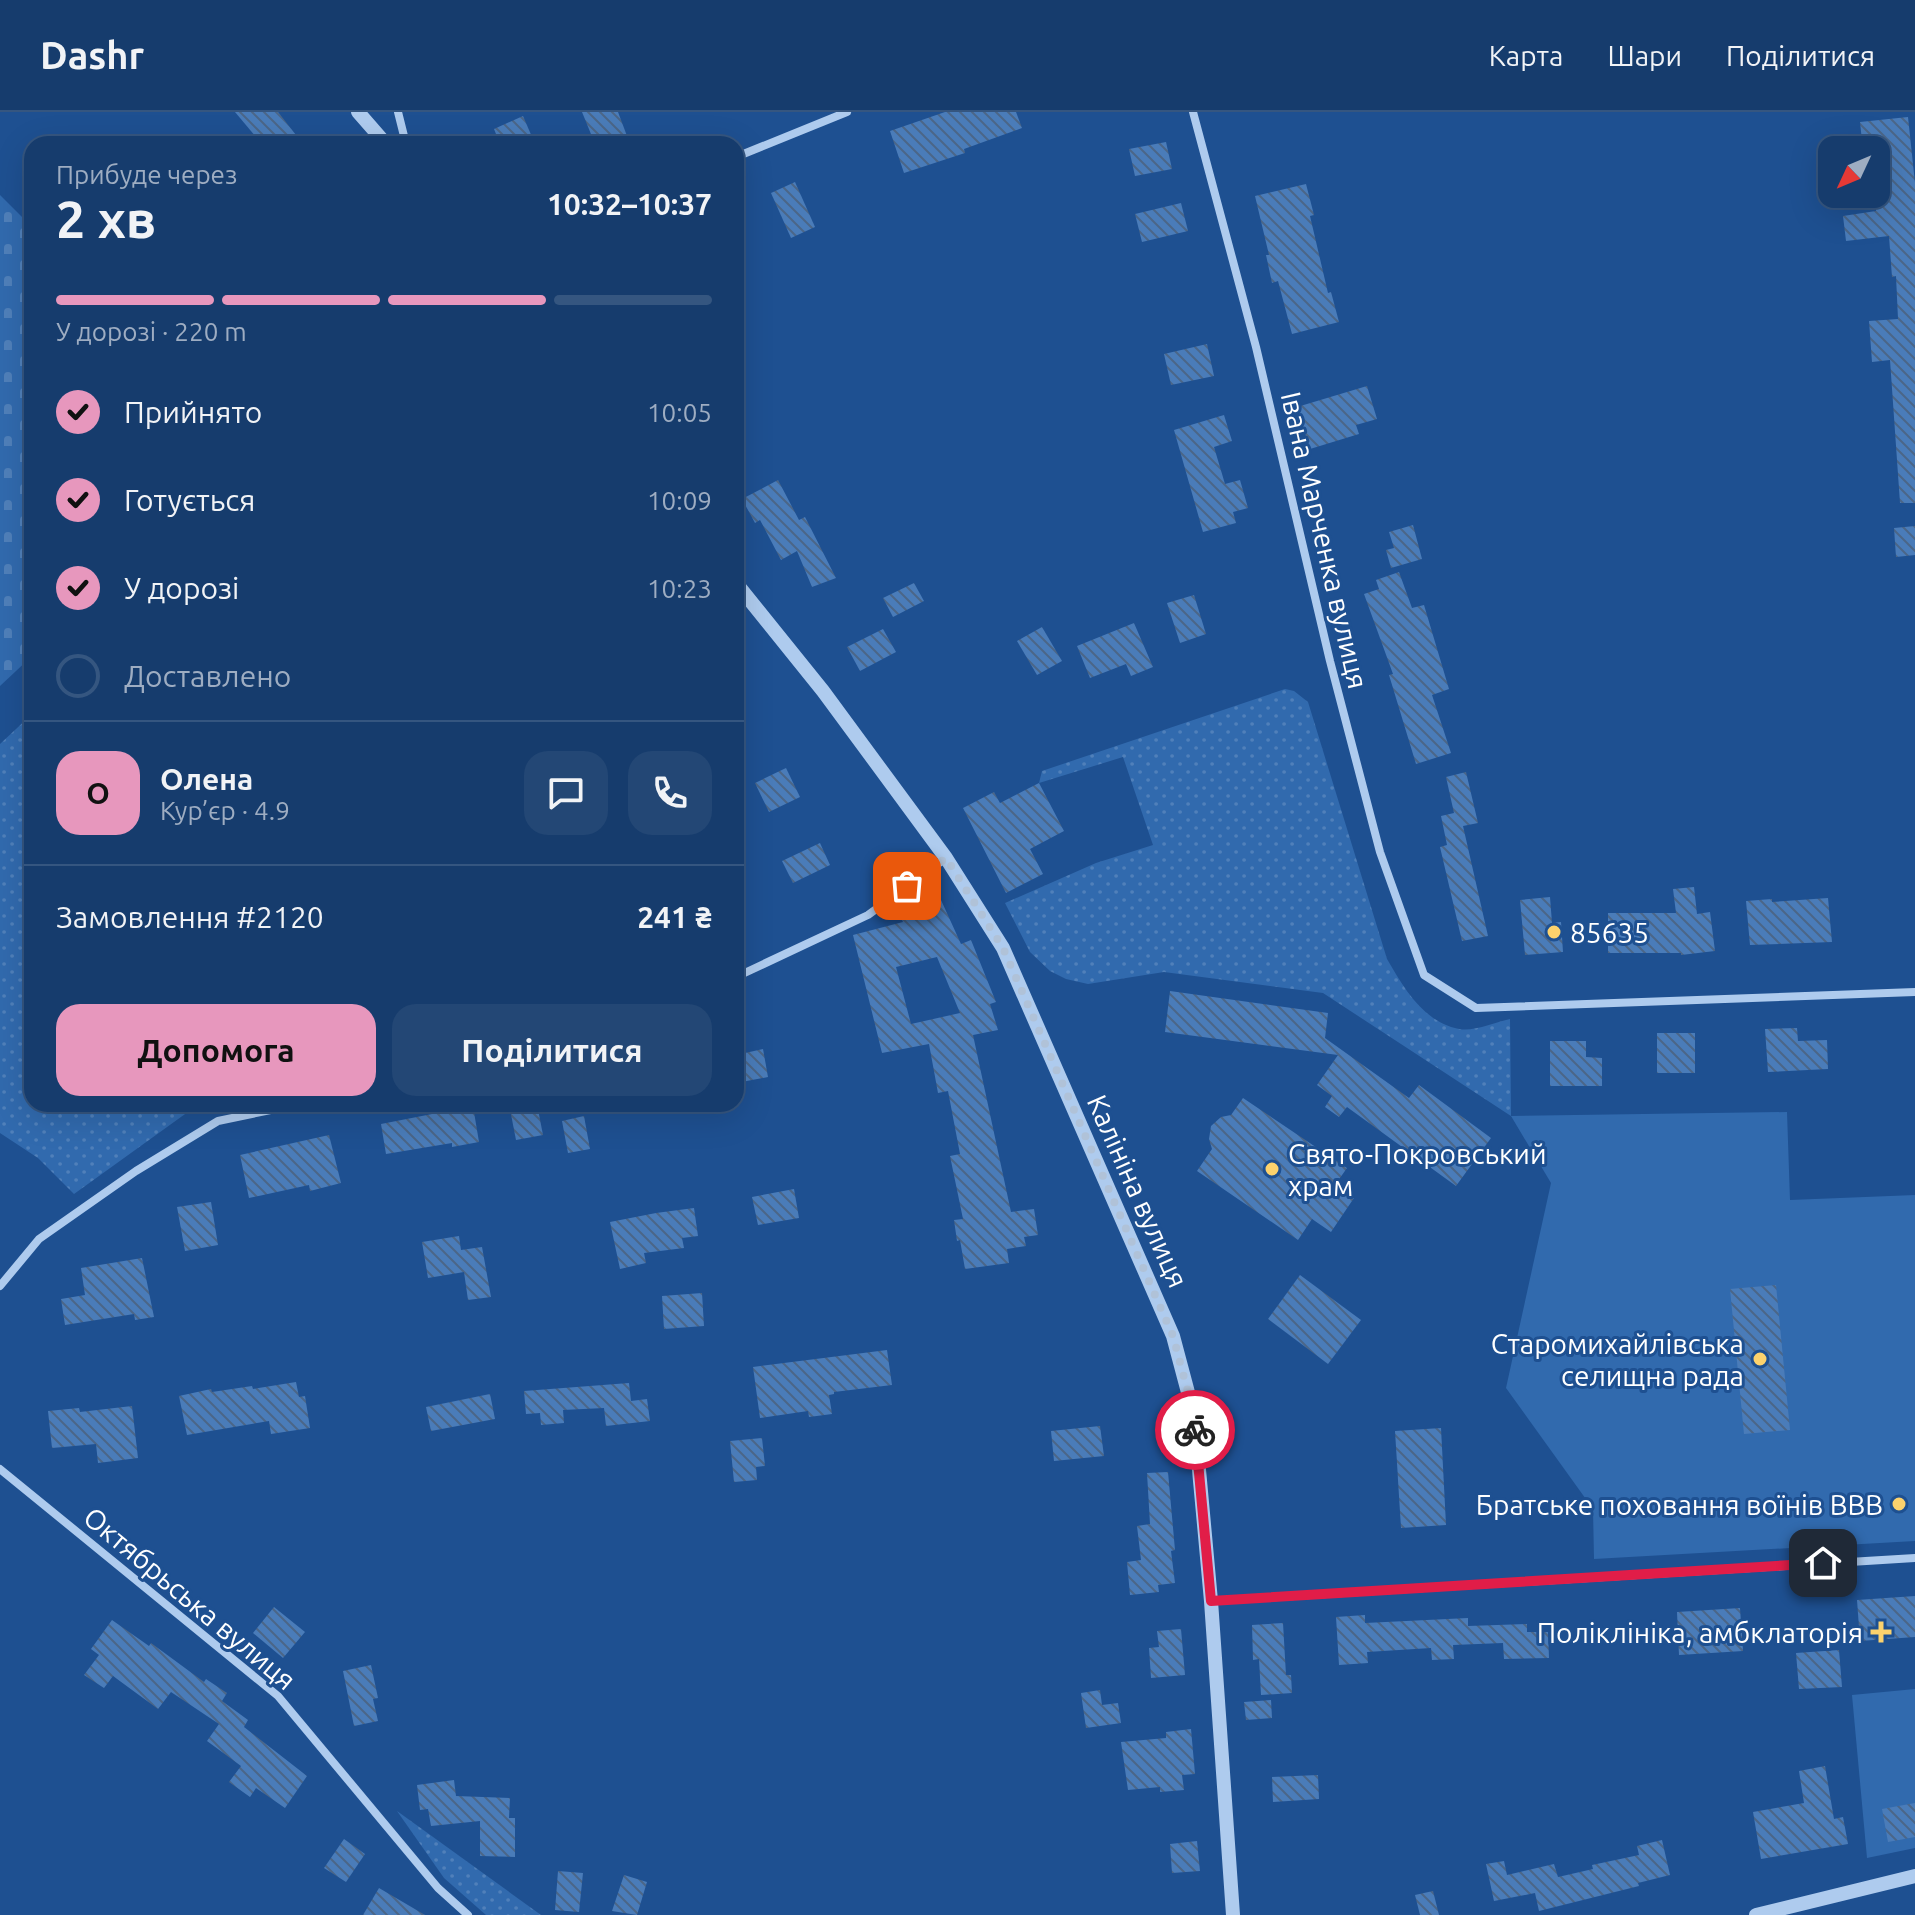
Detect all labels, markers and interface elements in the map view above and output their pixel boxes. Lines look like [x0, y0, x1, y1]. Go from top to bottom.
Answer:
text: Dashr [40, 34, 144, 76]
text: Карта [1489, 40, 1563, 71]
text: Шари [1607, 40, 1682, 71]
text: Поділитися [1726, 40, 1875, 71]
north arrow [1818, 136, 1890, 208]
map controls [1818, 136, 1890, 208]
text: Прибуде через [56, 160, 237, 189]
text: 10:32–10:37 [547, 187, 712, 221]
text: 2 хв [56, 190, 156, 248]
text: У дорозі · 220 m [56, 317, 247, 346]
street label: Івана Марченка вулиця [1276, 389, 1374, 691]
icon: check [56, 390, 100, 434]
text: Прийнято [124, 395, 262, 429]
text: 10:05 [647, 398, 712, 427]
icon: check [56, 478, 100, 522]
text: Готується [124, 483, 255, 517]
text: 10:09 [647, 486, 712, 515]
icon: check [56, 566, 100, 610]
text: У дорозі [124, 571, 239, 605]
text: 10:23 [647, 574, 712, 603]
text: Доставлено [124, 659, 291, 693]
button: chat [524, 751, 608, 835]
button: phone [628, 751, 712, 835]
text: Олена [160, 762, 253, 796]
text: О [86, 776, 110, 810]
text: Кур’єр · 4.9 [160, 796, 290, 825]
pin [873, 852, 941, 920]
icon: bag [885, 864, 929, 908]
text: Замовлення #2120 [56, 900, 324, 934]
text: 241 ₴ [637, 900, 712, 934]
place label: 85635 [1570, 917, 1649, 948]
marker: 85635 [1545, 923, 1563, 941]
button: Допомога [56, 1004, 376, 1096]
button: Поділитися [392, 1004, 712, 1096]
street label: Калініна вулиця [1082, 1090, 1194, 1292]
place label: Свято-Покровський храм [1288, 1138, 1547, 1201]
marker: Свято-Покровський храм [1263, 1160, 1281, 1178]
place label: Старомихайлівська селищна рада [1491, 1328, 1744, 1391]
marker: Старомихайлівська селищна рада [1751, 1350, 1769, 1368]
courier [1155, 1390, 1235, 1470]
icon: bike [1173, 1408, 1217, 1452]
place label: Братське поховання воїнів ВВВ [1476, 1489, 1883, 1520]
marker: Братське поховання воїнів ВВВ [1890, 1495, 1908, 1513]
street label: Октябрьська вулиця [78, 1500, 302, 1696]
pin [1789, 1529, 1857, 1597]
icon: home [1801, 1541, 1845, 1585]
place label: Поліклініка, амбклаторія [1537, 1617, 1863, 1648]
marker: Поліклініка, амбклаторія [1870, 1621, 1892, 1643]

